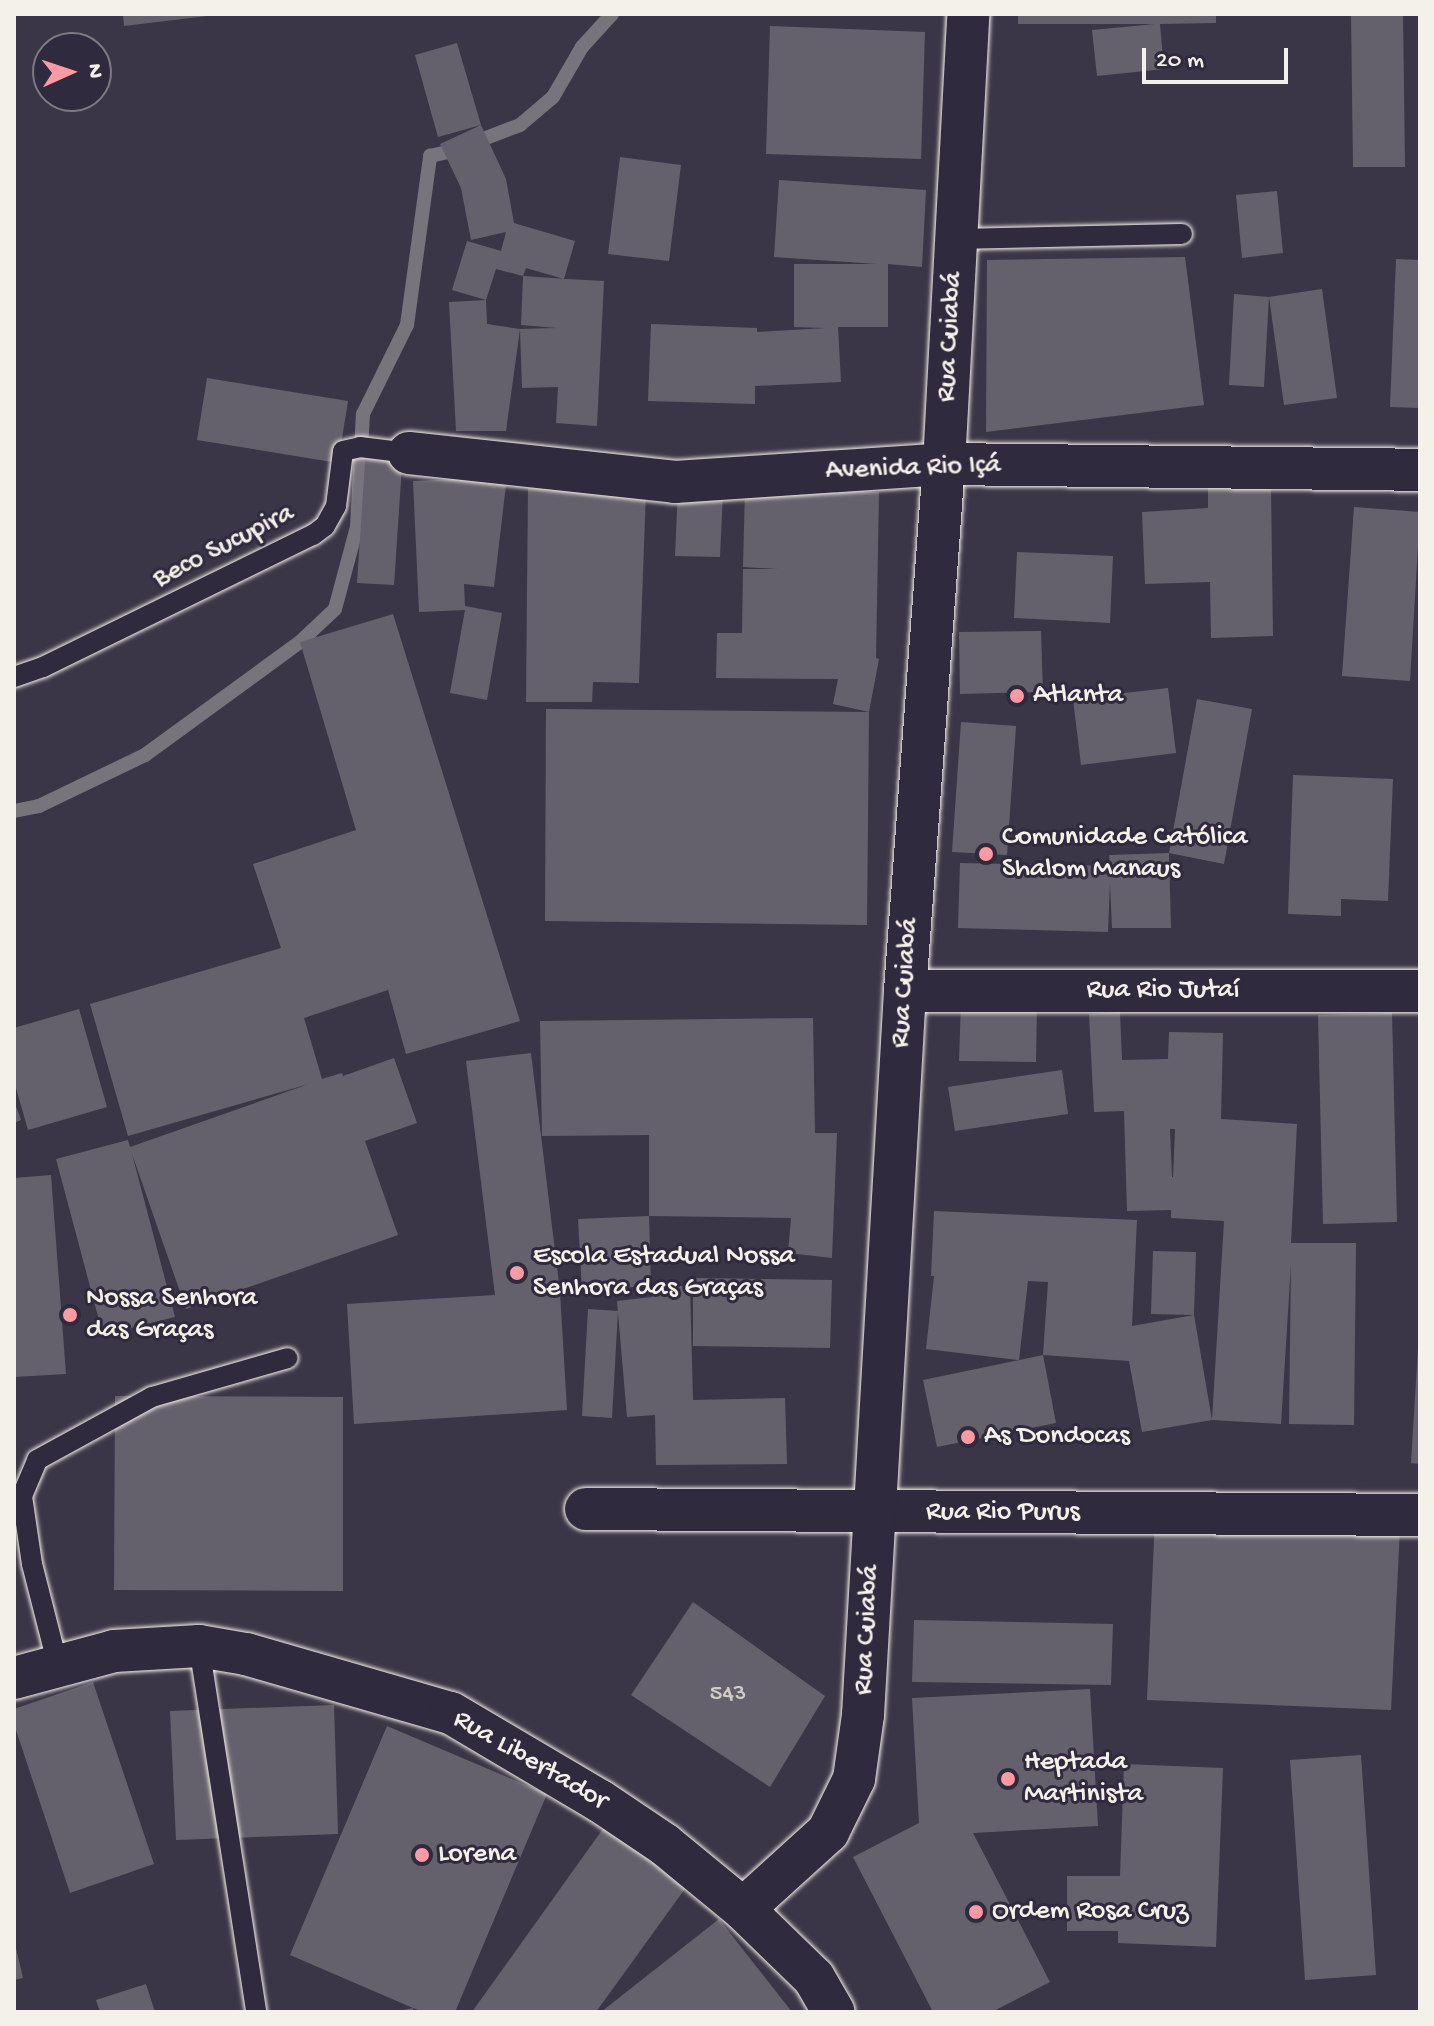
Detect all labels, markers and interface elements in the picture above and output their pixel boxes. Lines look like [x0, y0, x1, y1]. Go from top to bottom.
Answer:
north arrow [32, 32, 112, 112]
scale bar [1146, 32, 1292, 82]
text: 20 m [1156, 47, 1204, 76]
text: N [81, 63, 107, 79]
street label: Rua Cuiabá [931, 271, 971, 403]
street label: Avenida Rio Içá [825, 449, 1001, 489]
street label: Beco Sucupira [148, 497, 300, 597]
place label: Atlanta [1033, 679, 1123, 713]
marker: Atlanta [1008, 687, 1026, 705]
place label: Comunidade Católica Shalom Manaus [1002, 821, 1248, 887]
marker: Comunidade Católica Shalom Manaus [977, 845, 995, 863]
street label: Rua Cuiabá [885, 917, 927, 1049]
street label: Rua Rio Jutaí [1087, 974, 1239, 1008]
place label: Escola Estadual Nossa Senhora das Graças [533, 1240, 795, 1306]
marker: Escola Estadual Nossa Senhora das Graças [508, 1264, 526, 1282]
place label: Nossa Senhora das Graças [86, 1282, 257, 1348]
marker: Nossa Senhora das Graças [61, 1306, 79, 1324]
place label: As Dondocas [984, 1420, 1130, 1454]
marker: As Dondocas [959, 1428, 977, 1446]
street label: Rua Rio Purus [926, 1496, 1080, 1530]
street label: Rua Cuiabá [848, 1564, 888, 1696]
house number: 543 [710, 1681, 746, 1709]
street label: Rua Libertador [447, 1703, 613, 1819]
place label: Heptada Martinista [1024, 1746, 1143, 1812]
marker: Heptada Martinista [999, 1770, 1017, 1788]
place label: Lorena [438, 1838, 516, 1872]
marker: Lorena [413, 1846, 431, 1864]
place label: Ordem Rosa Cruz [992, 1895, 1188, 1929]
marker: Ordem Rosa Cruz [967, 1903, 985, 1921]

